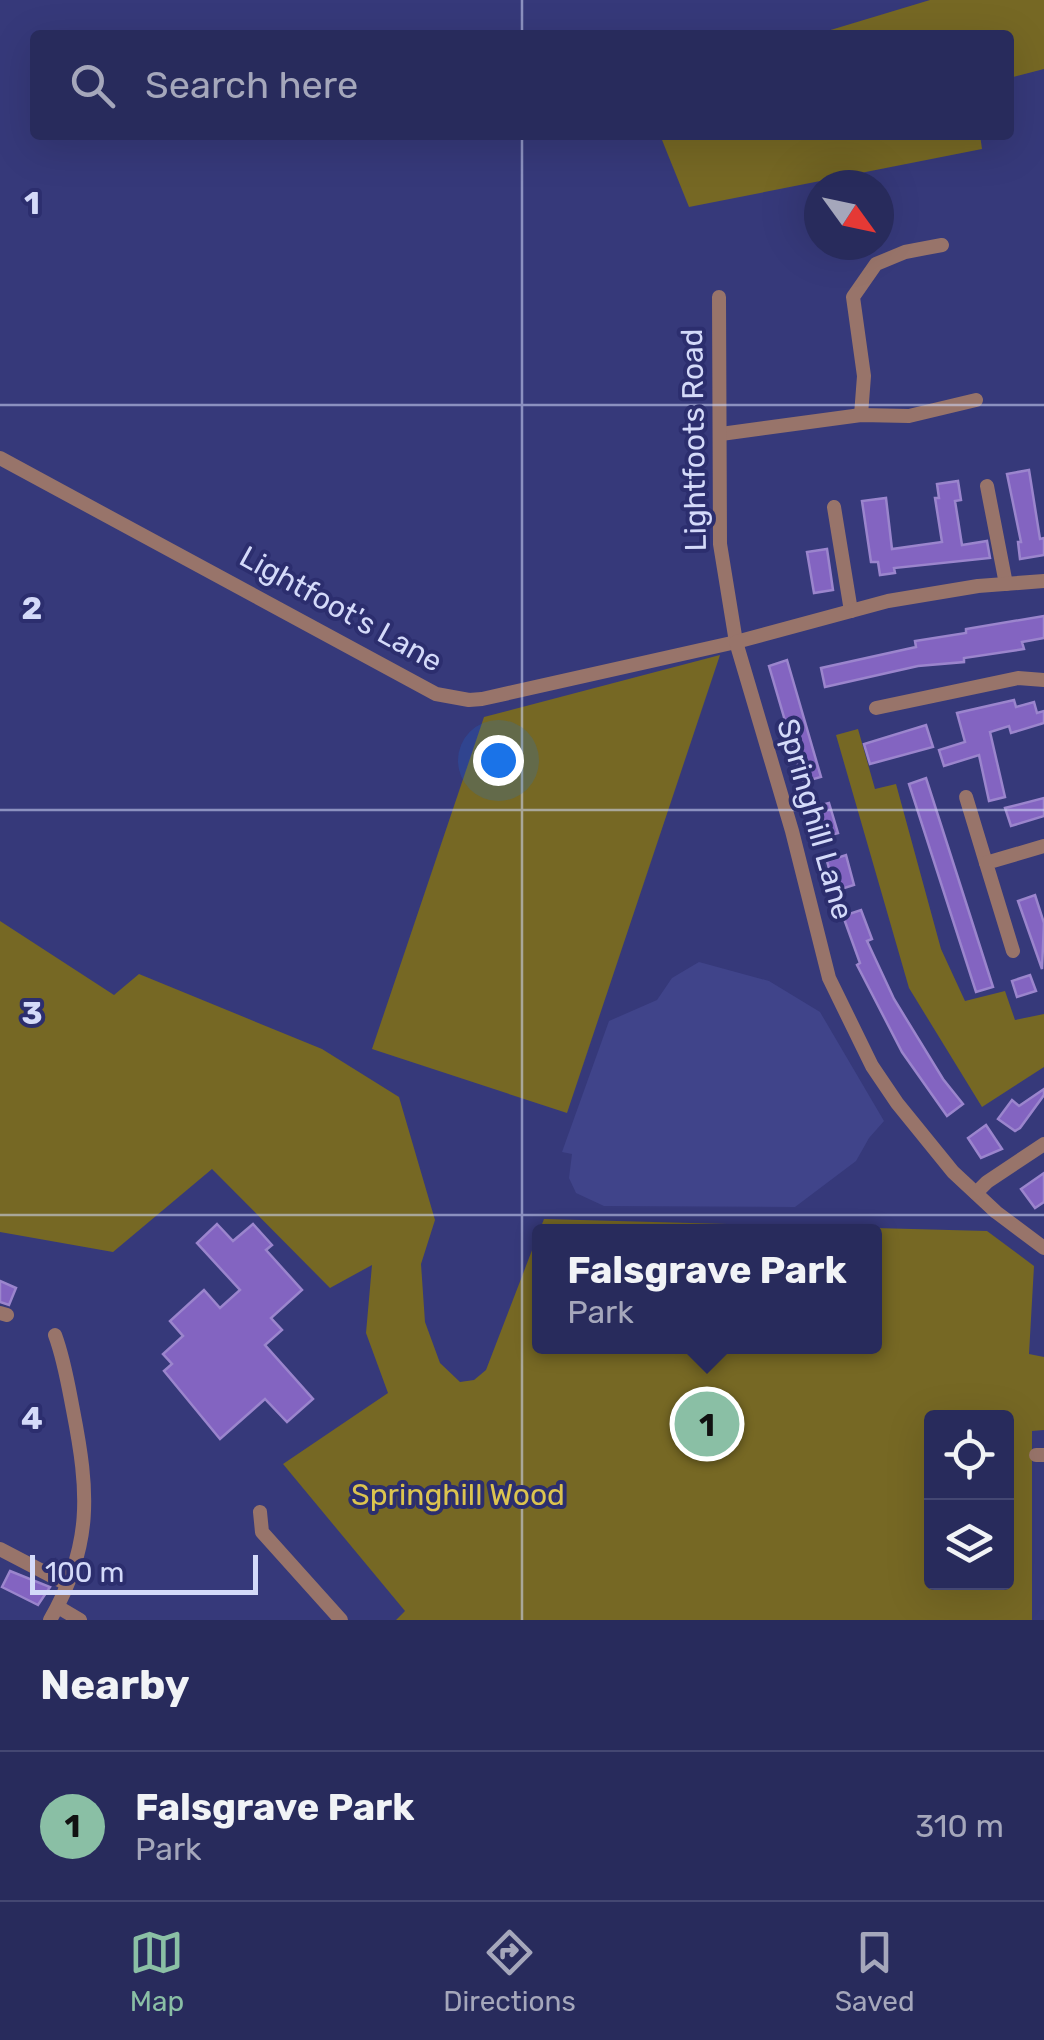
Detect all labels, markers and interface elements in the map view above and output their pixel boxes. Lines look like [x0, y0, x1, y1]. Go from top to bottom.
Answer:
search box [30, 30, 1014, 140]
icon: search [65, 58, 120, 113]
text: Search here [145, 62, 358, 108]
north arrow [804, 170, 894, 260]
text: 1 [24, 184, 40, 222]
street label: Lightfoots Road [674, 328, 714, 552]
street label: Lightfoot's Lane [233, 538, 449, 680]
text: 2 [22, 589, 42, 627]
street label: Springhill Lane [769, 714, 861, 924]
your location [473, 735, 524, 786]
text: 3 [21, 994, 43, 1032]
popup [532, 1224, 882, 1354]
text: Falsgrave Park [567, 1247, 847, 1293]
text: Park [567, 1293, 634, 1331]
pin: 1 [674, 1386, 740, 1462]
text: 4 [21, 1399, 43, 1437]
map controls [924, 1410, 1014, 1590]
button: locate [924, 1410, 1014, 1500]
park label: Springhill Wood [351, 1477, 565, 1513]
button: layers [924, 1500, 1014, 1590]
scale bar [30, 1550, 258, 1594]
text: 100 m [45, 1556, 124, 1589]
text: Nearby [40, 1660, 190, 1710]
text: Falsgrave Park [135, 1784, 415, 1830]
text: 1 [65, 1807, 80, 1845]
text: 310 m [915, 1807, 1004, 1845]
text: Park [135, 1830, 202, 1868]
tab: Map [129, 1925, 184, 2018]
tab: Directions [443, 1925, 576, 2018]
tab: Saved [835, 1925, 915, 2018]

